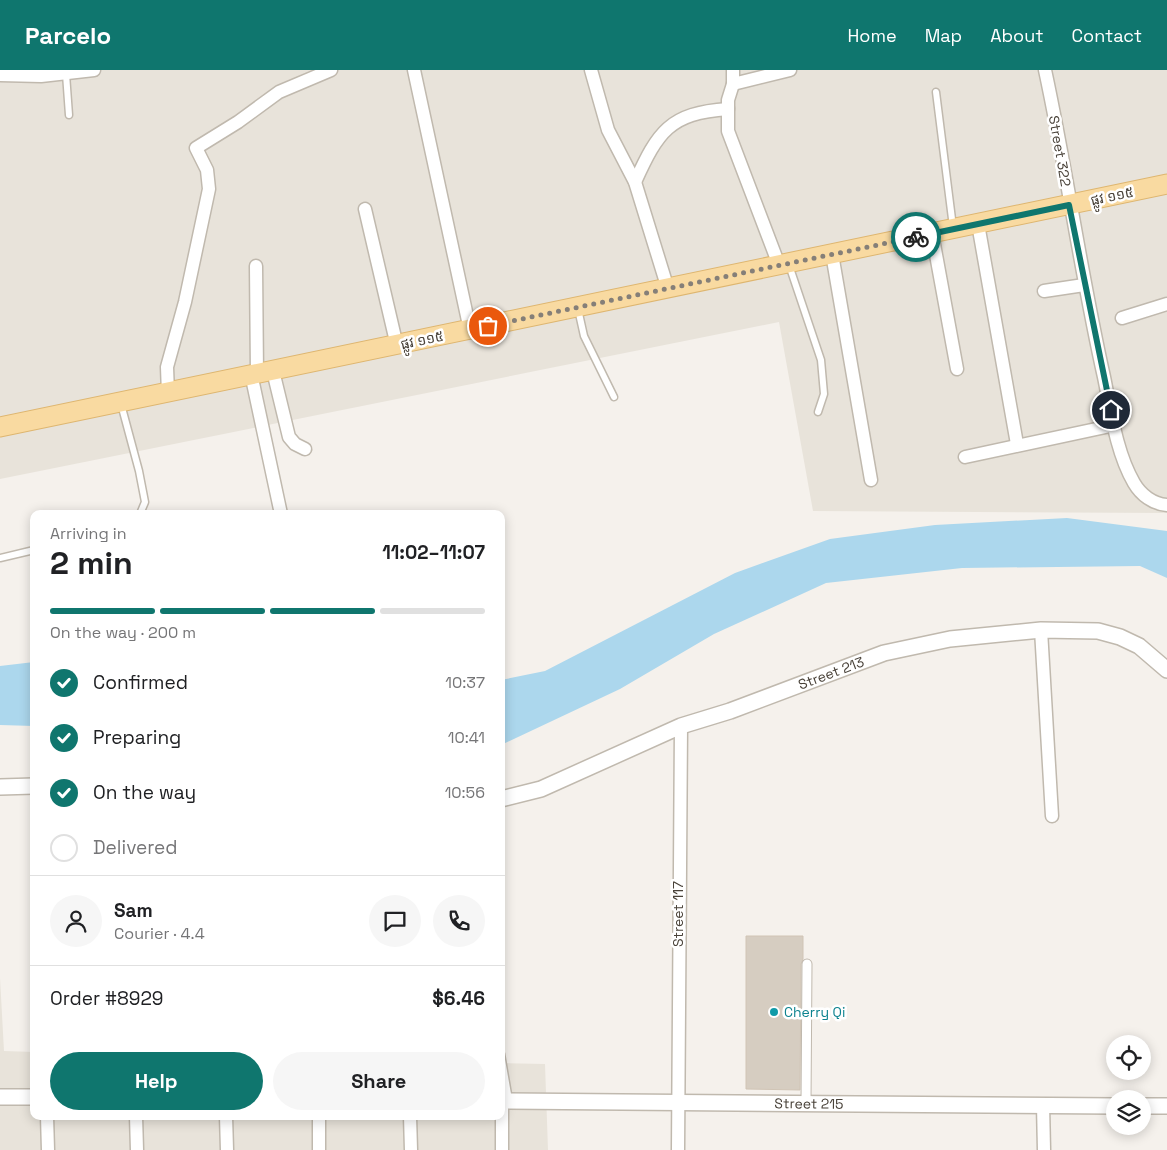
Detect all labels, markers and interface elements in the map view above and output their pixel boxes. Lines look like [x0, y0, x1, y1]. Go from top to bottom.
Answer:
text: Parcelo [25, 20, 111, 51]
text: Home [848, 24, 897, 47]
text: Map [925, 24, 962, 47]
text: About [990, 24, 1044, 47]
text: Contact [1072, 24, 1142, 47]
street label: Street 322 [1045, 114, 1075, 188]
street label: ផ្លូវ ១១៥ [1089, 183, 1136, 212]
courier [891, 212, 941, 262]
icon: bike [902, 223, 930, 251]
pin [467, 305, 509, 347]
icon: bag [474, 312, 502, 340]
street label: ផ្លូវ ១១៥ [399, 327, 446, 356]
pin [1090, 389, 1132, 431]
icon: home [1097, 396, 1125, 424]
text: Arriving in [50, 523, 127, 544]
text: 11:02–11:07 [382, 540, 485, 565]
text: 2 min [50, 543, 133, 583]
text: On the way · 200 m [50, 622, 196, 643]
street label: Street 213 [796, 652, 867, 694]
icon: check [50, 669, 78, 697]
text: Confirmed [93, 670, 188, 695]
text: 10:37 [445, 672, 485, 693]
icon: check [50, 724, 78, 752]
text: Preparing [93, 725, 181, 750]
text: 10:41 [448, 727, 485, 748]
icon: check [50, 779, 78, 807]
text: On the way [93, 780, 196, 805]
text: 10:56 [445, 782, 485, 803]
text: Delivered [93, 835, 178, 860]
street label: Street 117 [669, 881, 687, 947]
button: person [50, 895, 102, 947]
button: chat [369, 895, 421, 947]
button: phone [433, 895, 485, 947]
text: Sam [114, 898, 153, 923]
text: Courier · 4.4 [114, 923, 205, 944]
text: Order #8929 [50, 986, 164, 1011]
text: $6.46 [432, 986, 485, 1011]
place label: Cherry Qi [784, 1003, 845, 1021]
marker: Cherry Qi [768, 1006, 780, 1018]
map controls [1106, 1035, 1151, 1135]
button: locate [1106, 1035, 1151, 1080]
button: Help [50, 1052, 263, 1110]
button: Share [273, 1052, 485, 1110]
button: layers [1106, 1090, 1151, 1135]
street label: Street 215 [774, 1094, 844, 1113]

